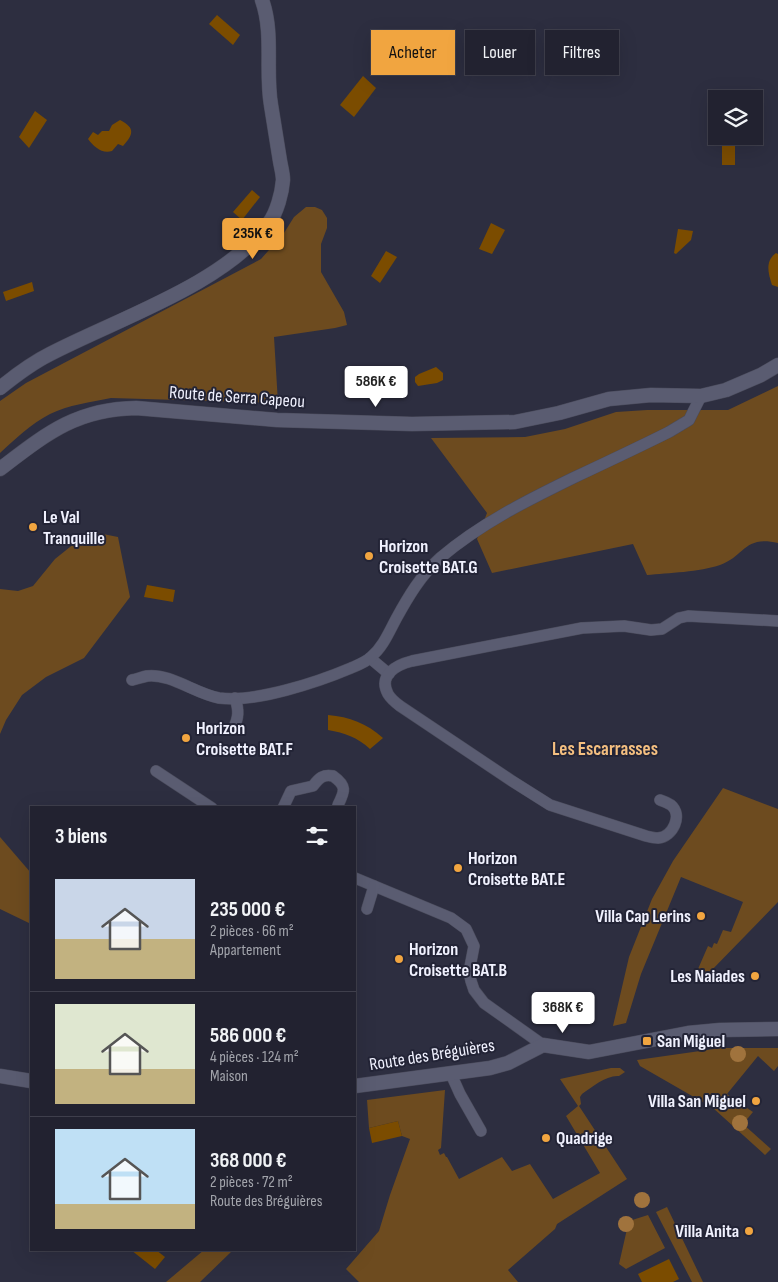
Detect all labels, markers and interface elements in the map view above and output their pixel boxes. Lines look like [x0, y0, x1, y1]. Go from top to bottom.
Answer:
chip: Acheter [371, 30, 455, 75]
chip: Louer [465, 30, 535, 75]
chip: Filtres [545, 30, 619, 75]
map controls [708, 90, 763, 145]
button: layers [708, 90, 763, 145]
pin: 235K € [212, 218, 294, 260]
text: 235K € [233, 224, 273, 243]
pin: 586K € [335, 366, 417, 408]
text: 586K € [356, 372, 396, 391]
street label: Route de Serra Capeou [168, 382, 306, 412]
place label: Le Val Tranquille [43, 507, 105, 549]
marker: Le Val Tranquille [27, 521, 39, 533]
place label: Horizon Croisette BAT.G [379, 536, 478, 578]
marker: Horizon Croisette BAT.G [363, 550, 375, 562]
place label: Horizon Croisette BAT.F [196, 718, 293, 760]
marker: Horizon Croisette BAT.F [180, 732, 192, 744]
district label: Les Escarrasses [552, 738, 658, 761]
icon: filters [303, 822, 331, 850]
text: 3 biens [55, 824, 107, 849]
place label: Horizon Croisette BAT.E [468, 848, 565, 890]
marker: Horizon Croisette BAT.E [452, 862, 464, 874]
text: 235 000 € [210, 897, 285, 922]
icon: home [95, 899, 155, 959]
place label: Villa Cap Lerins [595, 906, 691, 927]
marker: Villa Cap Lerins [695, 910, 707, 922]
text: 2 pièces · 66 m² [210, 922, 294, 941]
place label: Horizon Croisette BAT.B [409, 939, 508, 981]
text: Appartement [210, 941, 281, 960]
marker: Horizon Croisette BAT.B [393, 953, 405, 965]
place label: Les Naiades [670, 966, 745, 987]
marker: Les Naiades [749, 970, 761, 982]
pin: 368K € [522, 992, 604, 1034]
text: 368K € [543, 998, 583, 1017]
text: 586 000 € [210, 1023, 286, 1048]
icon: home [95, 1024, 155, 1084]
place label: San Miguel [657, 1031, 725, 1052]
street label: Route des Bréguières [368, 1035, 496, 1075]
marker: San Miguel [641, 1035, 653, 1047]
text: 4 pièces · 124 m² [210, 1048, 299, 1067]
text: Maison [210, 1067, 248, 1086]
place label: Villa San Miguel [648, 1091, 746, 1112]
marker: Villa San Miguel [750, 1095, 762, 1107]
place label: Quadrige [556, 1128, 613, 1149]
marker: Quadrige [540, 1132, 552, 1144]
text: 368 000 € [210, 1148, 286, 1173]
icon: home [95, 1149, 155, 1209]
text: 2 pièces · 72 m² [210, 1173, 293, 1192]
text: Route des Bréguières [210, 1192, 323, 1211]
place label: Villa Anita [675, 1221, 739, 1242]
marker: Villa Anita [743, 1225, 755, 1237]

